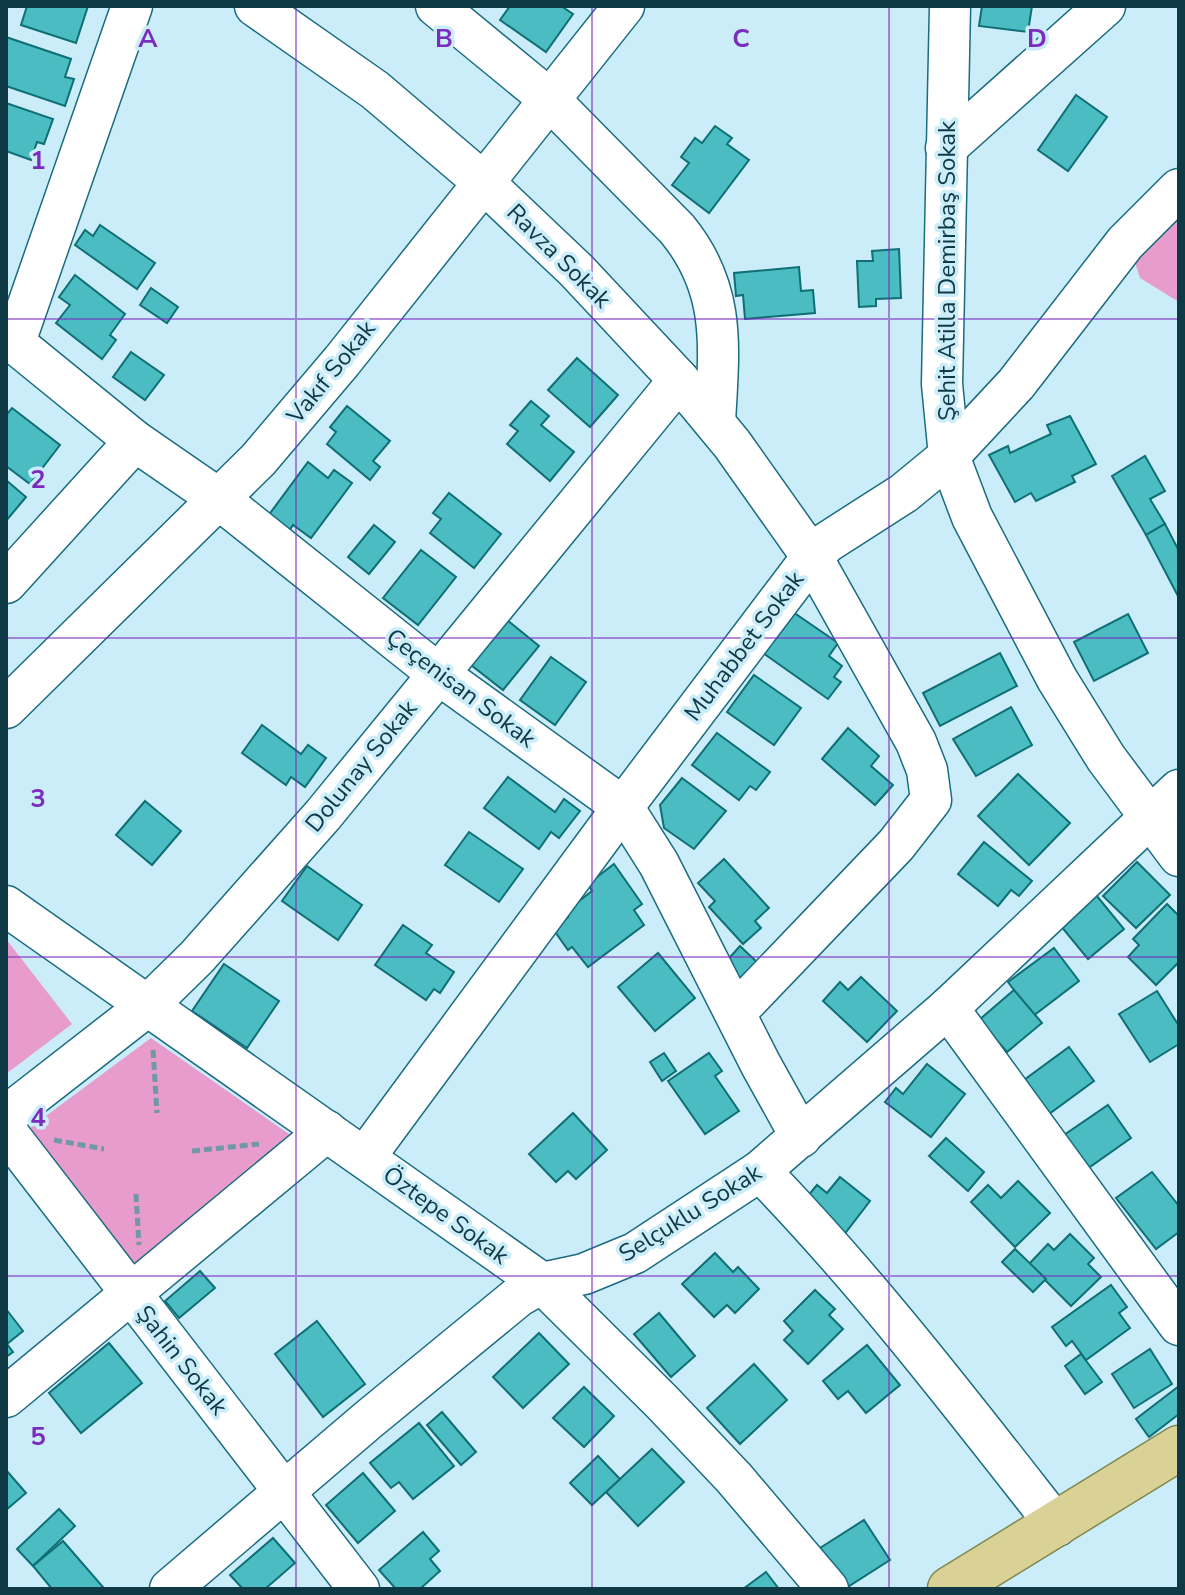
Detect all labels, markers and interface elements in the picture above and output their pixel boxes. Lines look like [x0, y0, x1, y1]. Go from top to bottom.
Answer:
text: A [138, 21, 158, 56]
text: B [435, 21, 453, 56]
text: C [732, 21, 750, 56]
text: D [1027, 21, 1047, 56]
street label: Şehit Atilla Demirbaş Sokak [931, 120, 963, 421]
text: 1 [30, 143, 46, 178]
street label: Ravza Sokak [500, 197, 619, 316]
street label: Vakıf Sokak [279, 313, 383, 431]
text: 2 [30, 462, 46, 497]
street label: Muhabbet Sokak [677, 564, 812, 728]
street label: Çeçenisan Sokak [380, 621, 543, 755]
street label: Dolunay Sokak [298, 693, 425, 839]
text: 3 [30, 781, 46, 816]
text: 4 [30, 1100, 46, 1135]
street label: Selçuklu Sokak [613, 1156, 768, 1270]
street label: Öztepe Sokak [377, 1158, 516, 1272]
street label: Şahin Sokak [129, 1298, 236, 1422]
text: 5 [30, 1419, 46, 1454]

